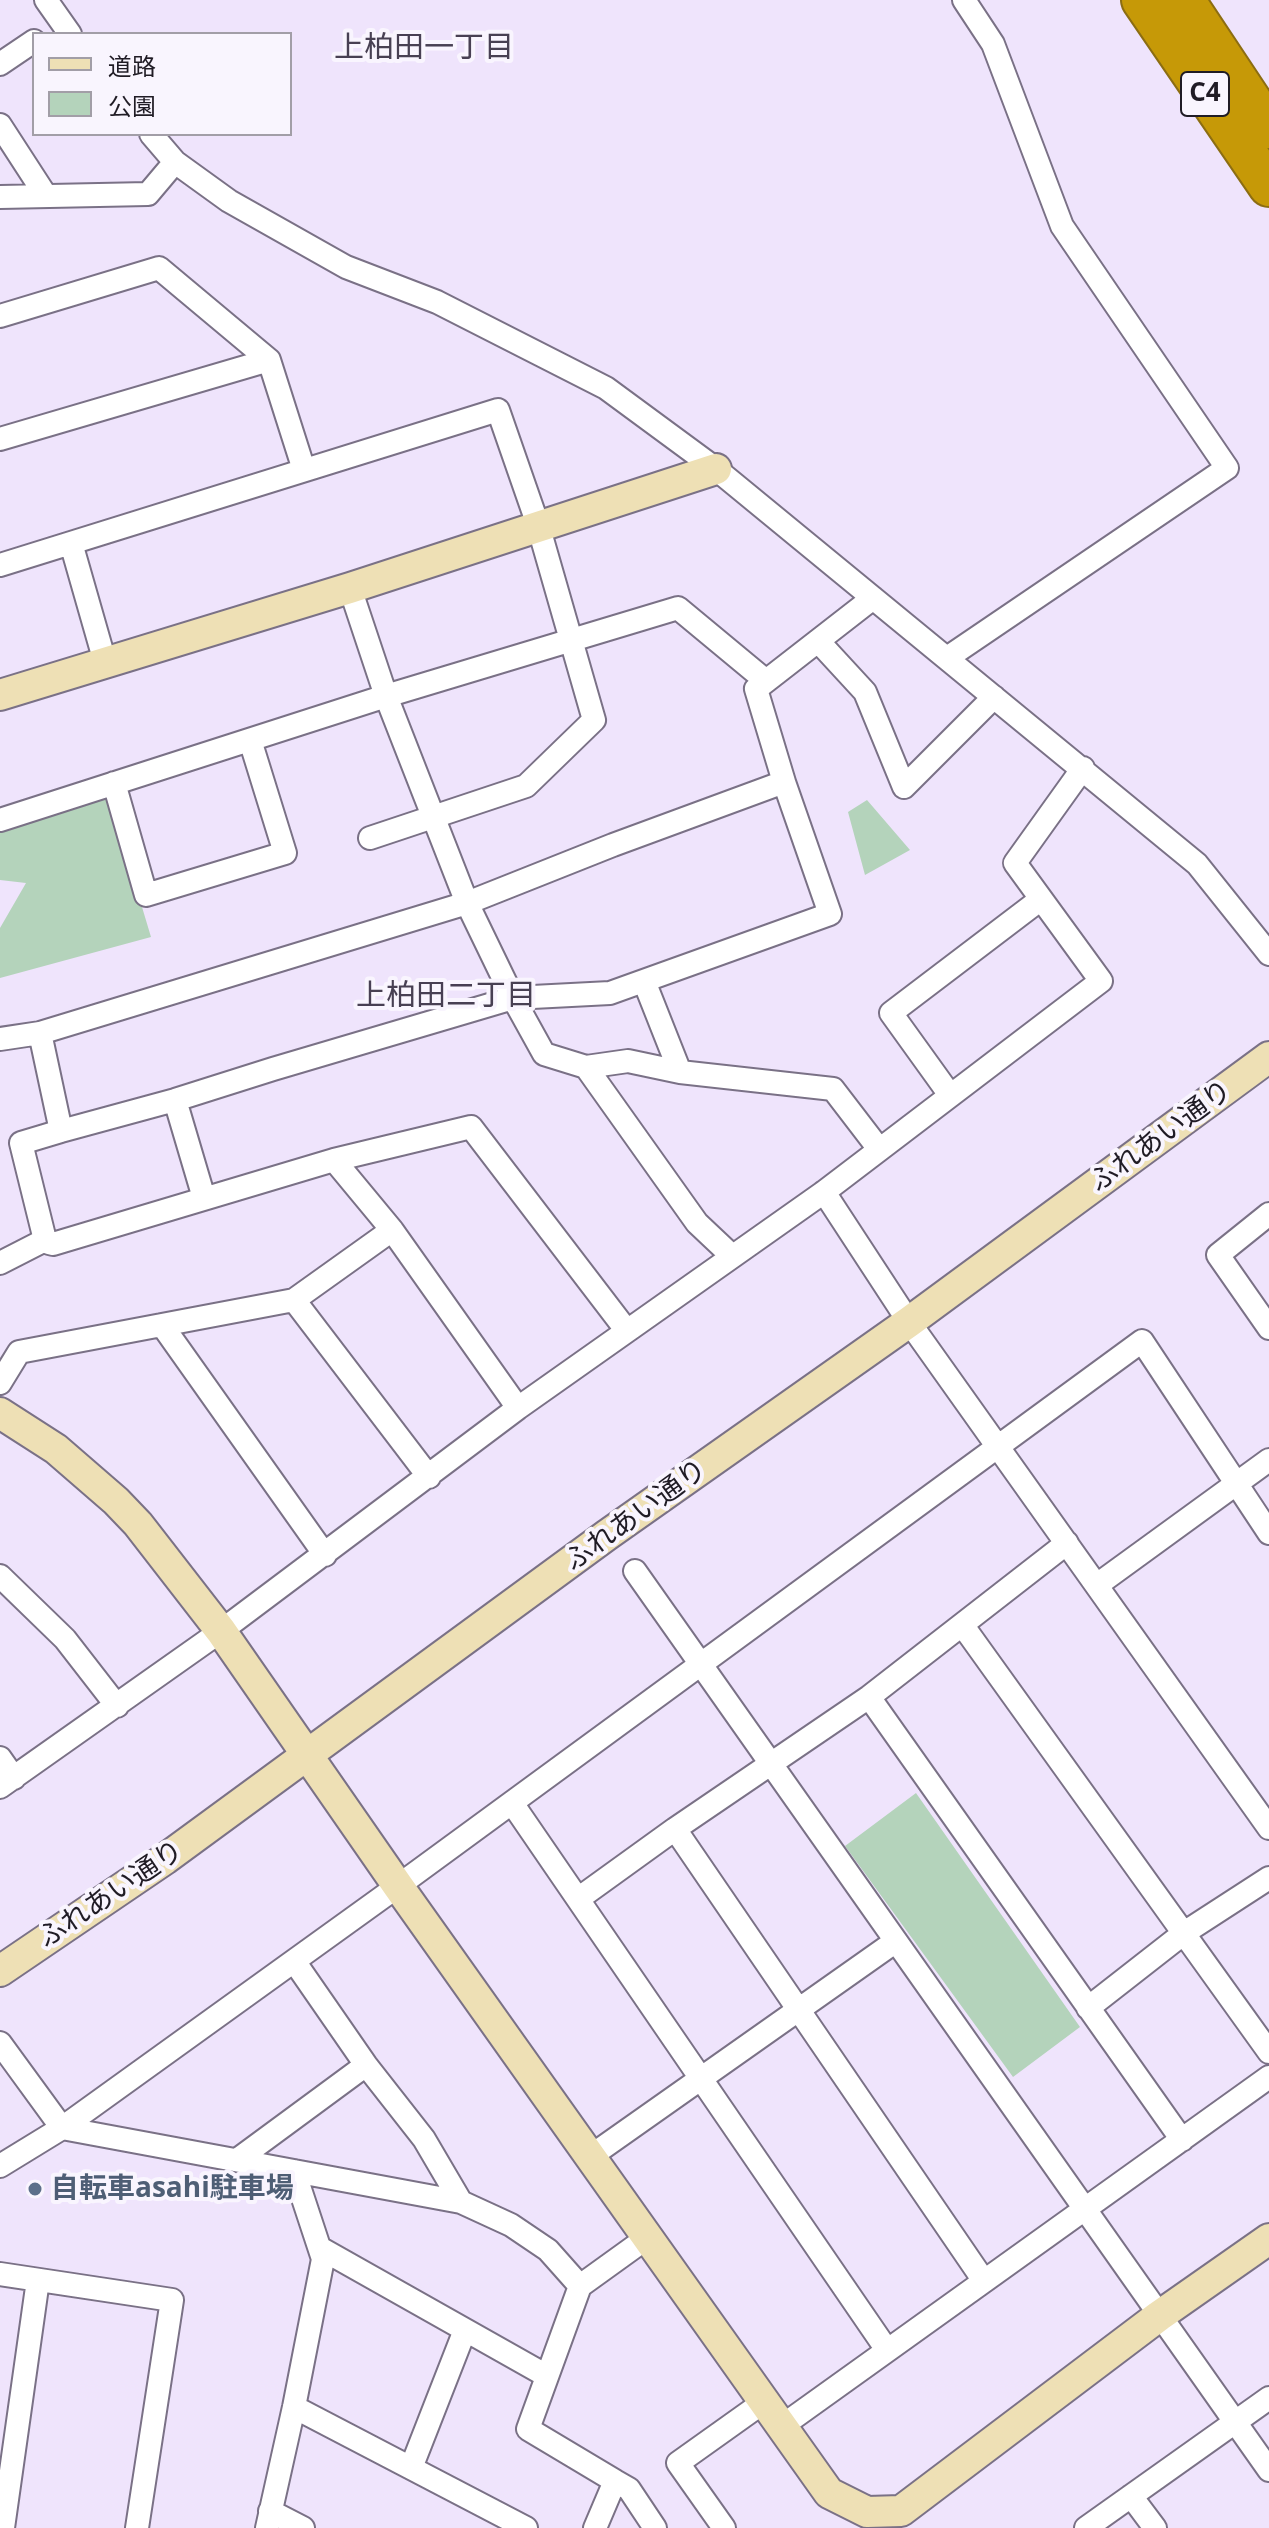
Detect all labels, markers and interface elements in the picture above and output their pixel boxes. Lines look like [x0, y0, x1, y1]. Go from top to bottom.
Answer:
district label: 上柏田一丁目 [334, 30, 514, 66]
legend [32, 32, 292, 136]
text: 道路 [108, 49, 156, 82]
road number: C4 [1181, 72, 1229, 116]
text: 公園 [108, 89, 156, 122]
district label: 上柏田二丁目 [356, 978, 536, 1014]
street label: ふれあい通り [1083, 1074, 1239, 1200]
street label: ふれあい通り [558, 1453, 714, 1579]
street label: ふれあい通り [32, 1834, 190, 1956]
place label: 自転車asahi駐車場 [51, 2172, 294, 2206]
marker: 自転車asahi駐車場 [26, 2180, 44, 2198]

